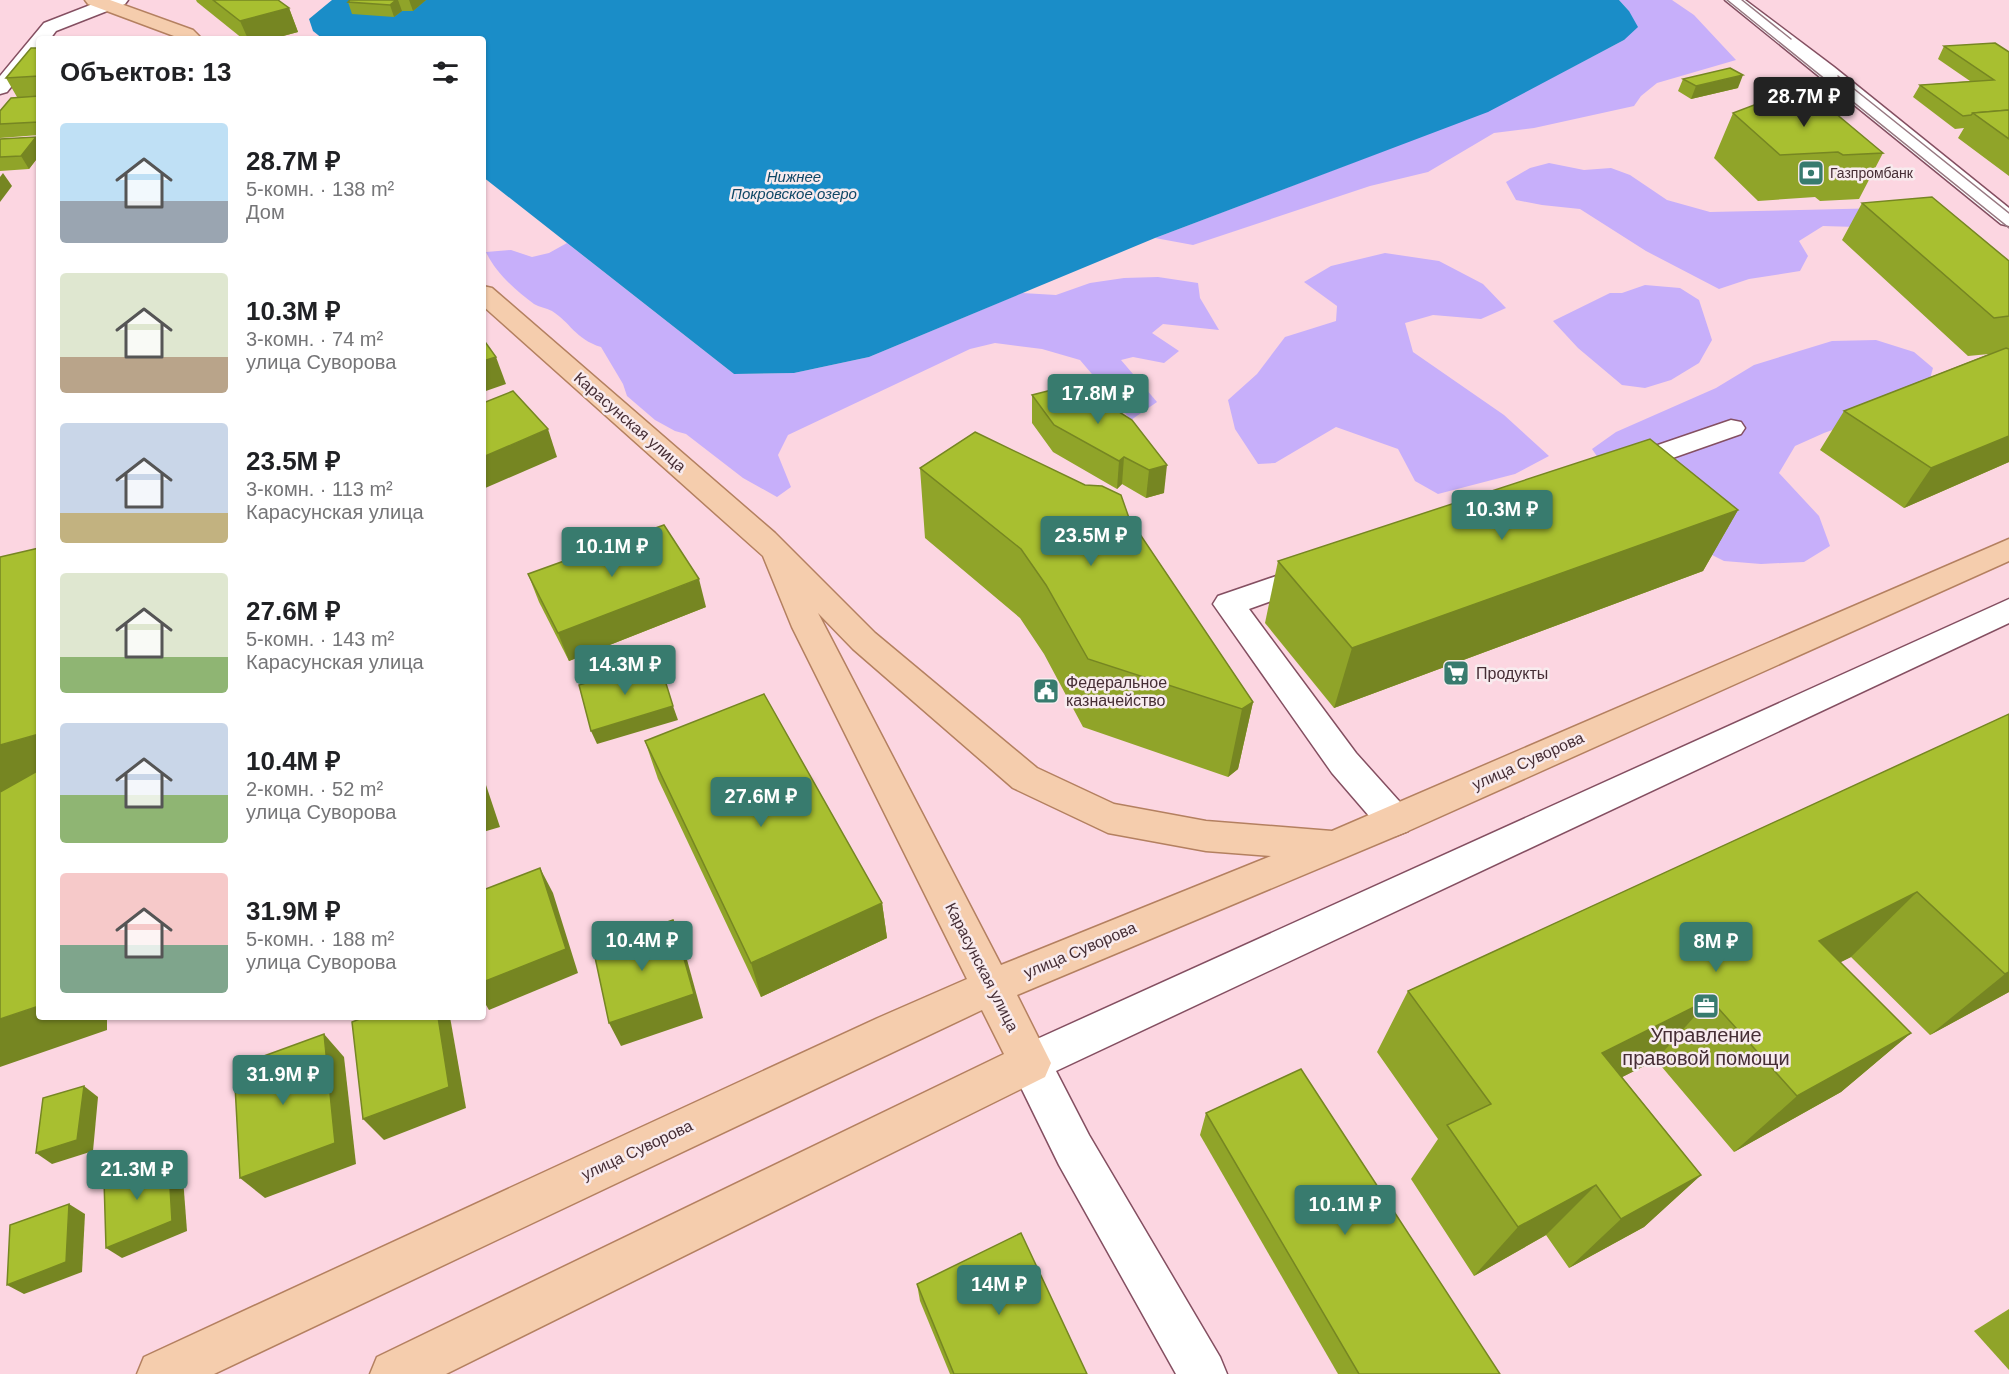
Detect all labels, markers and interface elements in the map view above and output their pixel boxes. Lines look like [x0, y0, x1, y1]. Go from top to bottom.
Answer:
icon: filters [429, 56, 462, 89]
text: Объектов: 13 [60, 57, 231, 87]
pin: 28.7M ₽ [1749, 77, 1859, 128]
text: 28.7M ₽ [1768, 85, 1840, 107]
text: 28.7M ₽ [246, 146, 341, 176]
icon: home [108, 147, 180, 219]
bank icon: Газпромбанк [1796, 158, 1826, 188]
place label: Газпромбанк [1830, 165, 1914, 181]
water label: Нижнее Покровское озеро [731, 168, 857, 202]
text: 5-комн. · 138 m² [246, 178, 394, 200]
text: Дом [246, 201, 285, 223]
text: 10.3M ₽ [246, 296, 341, 326]
icon: home [108, 297, 180, 369]
text: 3-комн. · 74 m² [246, 328, 383, 350]
text: улица Суворова [246, 351, 396, 373]
street label: Карасунская улица [571, 369, 689, 475]
pin: 17.8M ₽ [1043, 374, 1153, 425]
text: 17.8M ₽ [1062, 382, 1134, 404]
text: 23.5M ₽ [246, 446, 341, 476]
icon: home [108, 447, 180, 519]
text: 3-комн. · 113 m² [246, 478, 393, 500]
pin: 10.3M ₽ [1447, 490, 1557, 541]
text: 10.3M ₽ [1466, 498, 1538, 520]
text: Карасунская улица [246, 501, 424, 523]
pin: 23.5M ₽ [1036, 516, 1146, 567]
text: 23.5M ₽ [1055, 524, 1127, 546]
pin: 10.1M ₽ [557, 527, 667, 578]
text: 10.1M ₽ [576, 535, 648, 557]
text: 27.6M ₽ [246, 596, 341, 626]
icon: home [108, 597, 180, 669]
text: 5-комн. · 143 m² [246, 628, 394, 650]
pin: 14.3M ₽ [570, 645, 680, 696]
text: Карасунская улица [246, 651, 424, 673]
text: 14.3M ₽ [589, 653, 661, 675]
supermarket icon: Продукты [1441, 658, 1471, 688]
place label: Продукты [1476, 665, 1548, 682]
place label: Федеральное казначейство [1066, 674, 1167, 709]
public building icon: Федеральное казначейство [1031, 676, 1061, 706]
street label: улица Суворова [1470, 729, 1586, 793]
text: 10.4M ₽ [246, 746, 341, 776]
icon: home [108, 747, 180, 819]
pin: 27.6M ₽ [706, 777, 816, 828]
text: 2-комн. · 52 m² [246, 778, 383, 800]
text: 27.6M ₽ [725, 785, 797, 807]
text: улица Суворова [246, 801, 396, 823]
text: 31.9M ₽ [246, 896, 341, 926]
icon: home [108, 897, 180, 969]
street label: Карасунская улица [942, 900, 1022, 1034]
street label: улица Суворова [1021, 919, 1139, 981]
pin: 10.4M ₽ [587, 921, 697, 972]
pin: 8M ₽ [1680, 922, 1752, 973]
text: 5-комн. · 188 m² [246, 928, 394, 950]
text: 10.4M ₽ [606, 929, 678, 951]
text: 8M ₽ [1694, 930, 1738, 952]
text: улица Суворова [246, 951, 396, 973]
office icon: Управление правовой помощи [1691, 991, 1721, 1021]
place label: Управление правовой помощи [1622, 1024, 1790, 1069]
pin: 31.9M ₽ [228, 1055, 338, 1106]
text: 31.9M ₽ [247, 1063, 319, 1085]
street label: улица Суворова [579, 1117, 695, 1183]
pin: 21.3M ₽ [82, 1150, 192, 1201]
text: 21.3M ₽ [101, 1158, 173, 1180]
pin: 10.1M ₽ [1290, 1185, 1400, 1236]
text: 10.1M ₽ [1309, 1193, 1381, 1215]
pin: 14M ₽ [957, 1265, 1041, 1316]
text: 14M ₽ [971, 1273, 1027, 1295]

